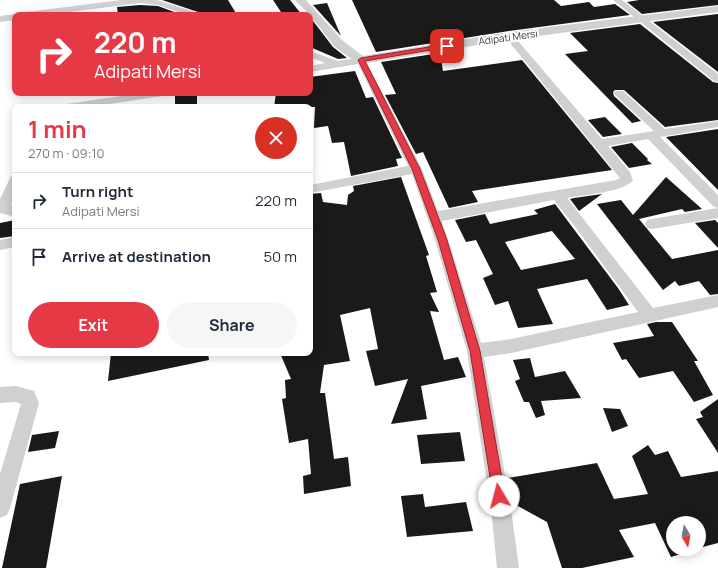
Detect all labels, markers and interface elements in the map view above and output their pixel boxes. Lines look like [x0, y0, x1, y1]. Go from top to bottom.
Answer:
text: 220 m [94, 23, 177, 61]
street label: Adipati Mersi [477, 26, 539, 48]
icon: right [28, 28, 80, 80]
pin [430, 29, 464, 63]
icon: arrive [436, 35, 458, 57]
text: Adipati Mersi [94, 59, 201, 83]
text: 1 min [28, 112, 87, 145]
button: close [255, 117, 297, 159]
text: 270 m · 09:10 [28, 144, 105, 162]
text: Turn right [62, 181, 133, 202]
icon: right [28, 190, 50, 212]
text: 220 m [255, 190, 297, 211]
text: Adipati Mersi [62, 202, 140, 220]
icon: arrive [28, 246, 50, 268]
text: Arrive at destination [62, 246, 211, 267]
text: 50 m [263, 246, 297, 267]
button: Exit [28, 302, 159, 348]
button: Share [167, 302, 297, 348]
position arrow [478, 475, 520, 517]
north arrow [666, 516, 706, 556]
map controls [666, 516, 706, 556]

